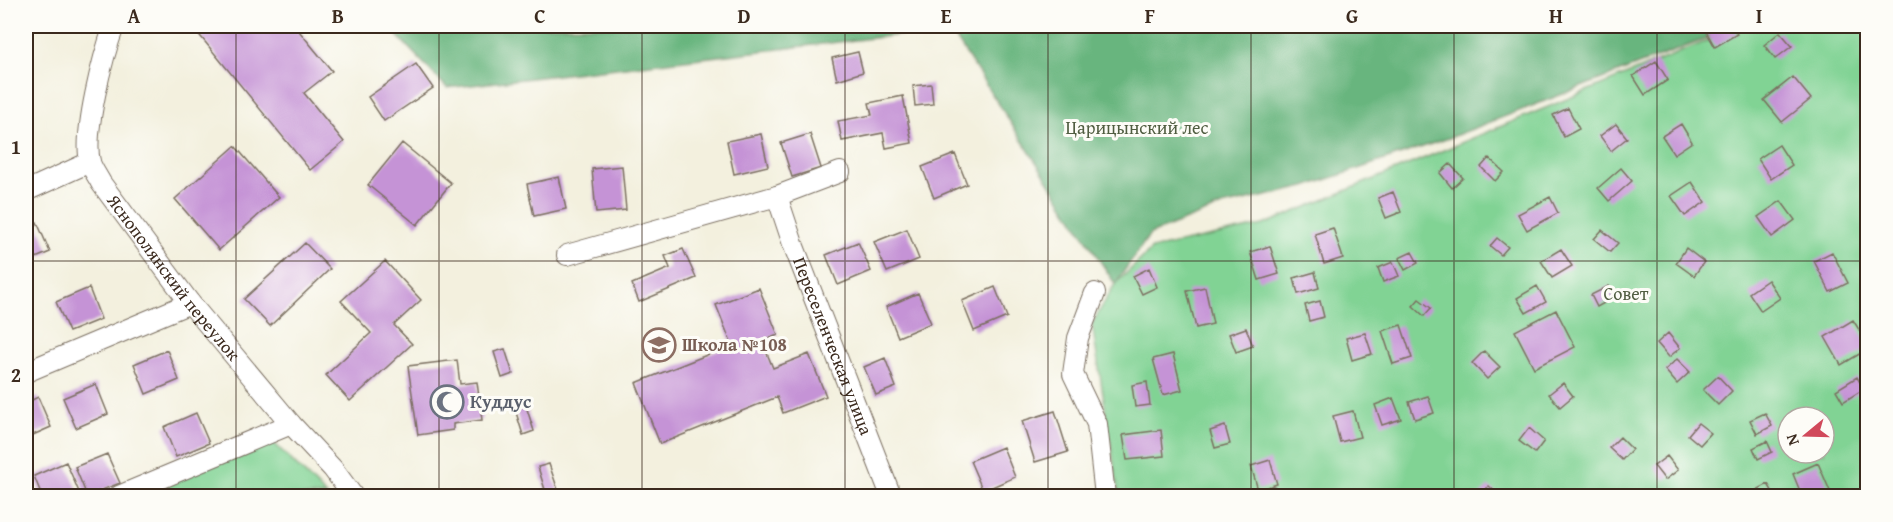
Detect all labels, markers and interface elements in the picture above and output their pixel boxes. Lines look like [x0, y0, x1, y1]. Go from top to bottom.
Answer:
text: A [128, 1, 141, 30]
text: B [332, 1, 344, 30]
text: C [534, 1, 546, 30]
text: D [737, 1, 751, 30]
text: E [941, 1, 952, 30]
text: F [1145, 1, 1155, 30]
text: G [1346, 1, 1358, 30]
text: H [1549, 1, 1563, 30]
text: I [1756, 1, 1762, 30]
park label: Царицынский лес [1066, 114, 1209, 141]
text: 1 [11, 132, 21, 161]
street label: Яснополянский переулок [100, 187, 247, 367]
street label: Переселенческая улица [786, 253, 880, 439]
park label: Совет [1604, 280, 1649, 307]
school or university icon: Школа №108 [641, 327, 677, 363]
place label: Школа №108 [682, 331, 787, 358]
text: 2 [11, 360, 21, 389]
mosque icon: Куддус [429, 384, 465, 420]
place label: Куддус [470, 388, 531, 415]
north arrow [1776, 405, 1836, 465]
text: N [1779, 431, 1805, 449]

